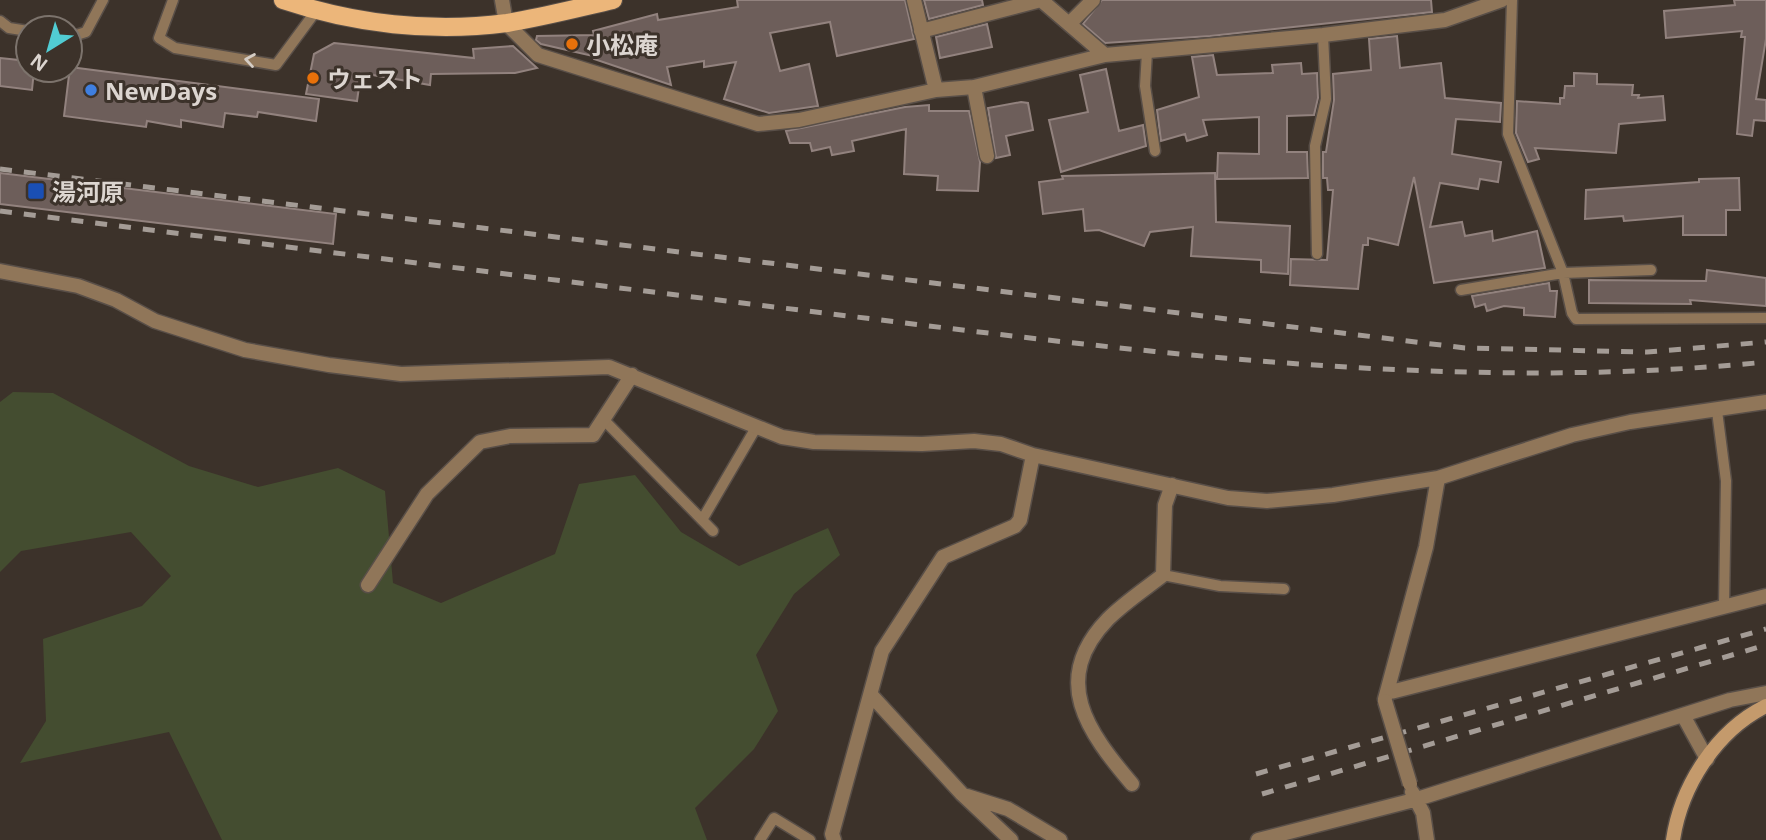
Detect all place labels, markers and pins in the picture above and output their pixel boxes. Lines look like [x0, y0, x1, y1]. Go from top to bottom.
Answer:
place label: 小松庵 [586, 28, 658, 61]
marker: 小松庵 [564, 36, 580, 52]
place label: ウェスト [327, 62, 423, 95]
marker: ウェスト [305, 70, 321, 86]
place label: NewDays [105, 74, 217, 107]
marker: NewDays [83, 82, 99, 98]
place label: 湯河原 [52, 175, 124, 208]
marker: 湯河原 [26, 181, 46, 201]

